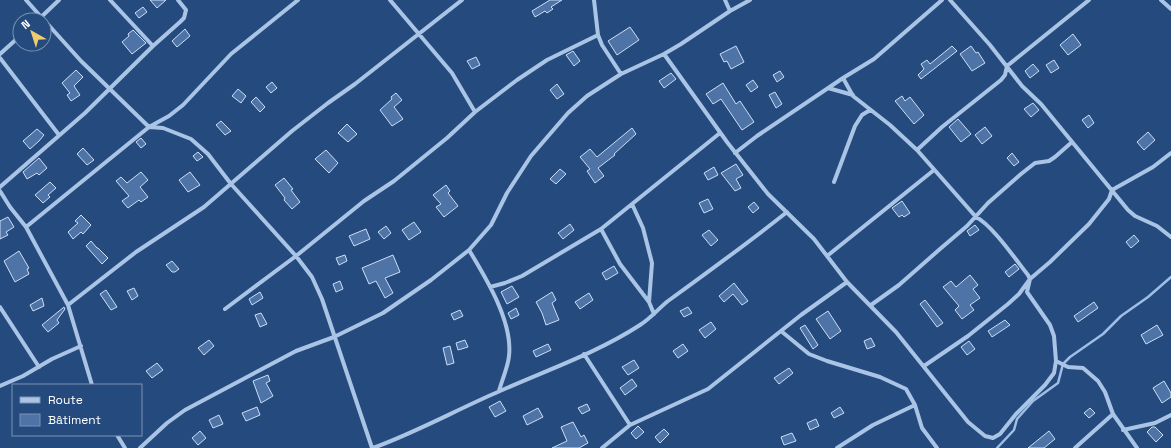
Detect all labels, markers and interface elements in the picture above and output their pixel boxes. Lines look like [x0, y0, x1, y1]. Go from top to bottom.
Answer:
north arrow [12, 12, 52, 52]
text: N [18, 16, 33, 32]
legend [12, 384, 142, 436]
text: Route [48, 392, 83, 408]
text: Bâtiment [48, 412, 101, 428]

